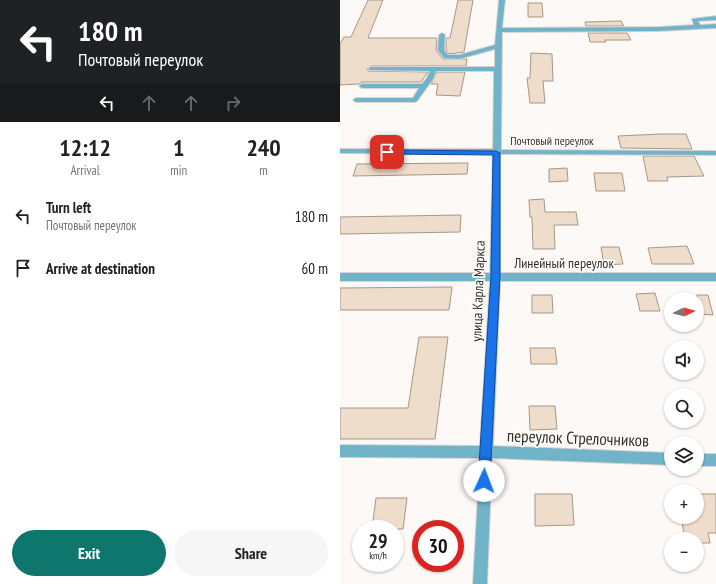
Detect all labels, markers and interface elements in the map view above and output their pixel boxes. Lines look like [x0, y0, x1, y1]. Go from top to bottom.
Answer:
text: 180 m [78, 12, 142, 49]
icon: left [12, 16, 64, 68]
text: Почтовый переулок [78, 48, 203, 71]
icon: left [96, 92, 118, 114]
icon: ahead [138, 92, 160, 114]
icon: ahead [180, 92, 202, 114]
icon: right [222, 92, 244, 114]
text: 12:12 [59, 132, 111, 163]
text: 1 [173, 132, 184, 163]
text: 240 [246, 132, 281, 163]
street label: Почтовый переулок [510, 133, 594, 148]
pin [370, 135, 404, 169]
icon: arrive [376, 141, 398, 163]
text: Arrival [70, 162, 100, 179]
text: min [170, 162, 187, 179]
text: m [259, 162, 268, 179]
text: Turn left [46, 198, 91, 217]
icon: left [12, 205, 34, 227]
text: 180 m [295, 207, 328, 226]
text: Почтовый переулок [46, 217, 136, 234]
street label: улица Карла Маркса [467, 240, 489, 342]
street label: Линейный переулок [513, 254, 614, 272]
icon: arrive [12, 257, 34, 279]
text: Arrive at destination [46, 259, 155, 278]
text: 60 m [302, 259, 328, 278]
north arrow [664, 292, 704, 332]
map controls [664, 292, 704, 572]
button: sound [664, 340, 704, 380]
button: search [664, 388, 704, 428]
street label: переулок Стрелочников [507, 425, 650, 451]
button: layers [664, 436, 704, 476]
position arrow [463, 460, 505, 502]
button: + [664, 484, 704, 524]
speed limit sign: 30 [412, 520, 464, 572]
text: 29 [368, 528, 388, 554]
button: Exit [12, 530, 166, 576]
button: Share [174, 530, 328, 576]
button: − [664, 532, 704, 572]
text: km/h [369, 549, 387, 562]

